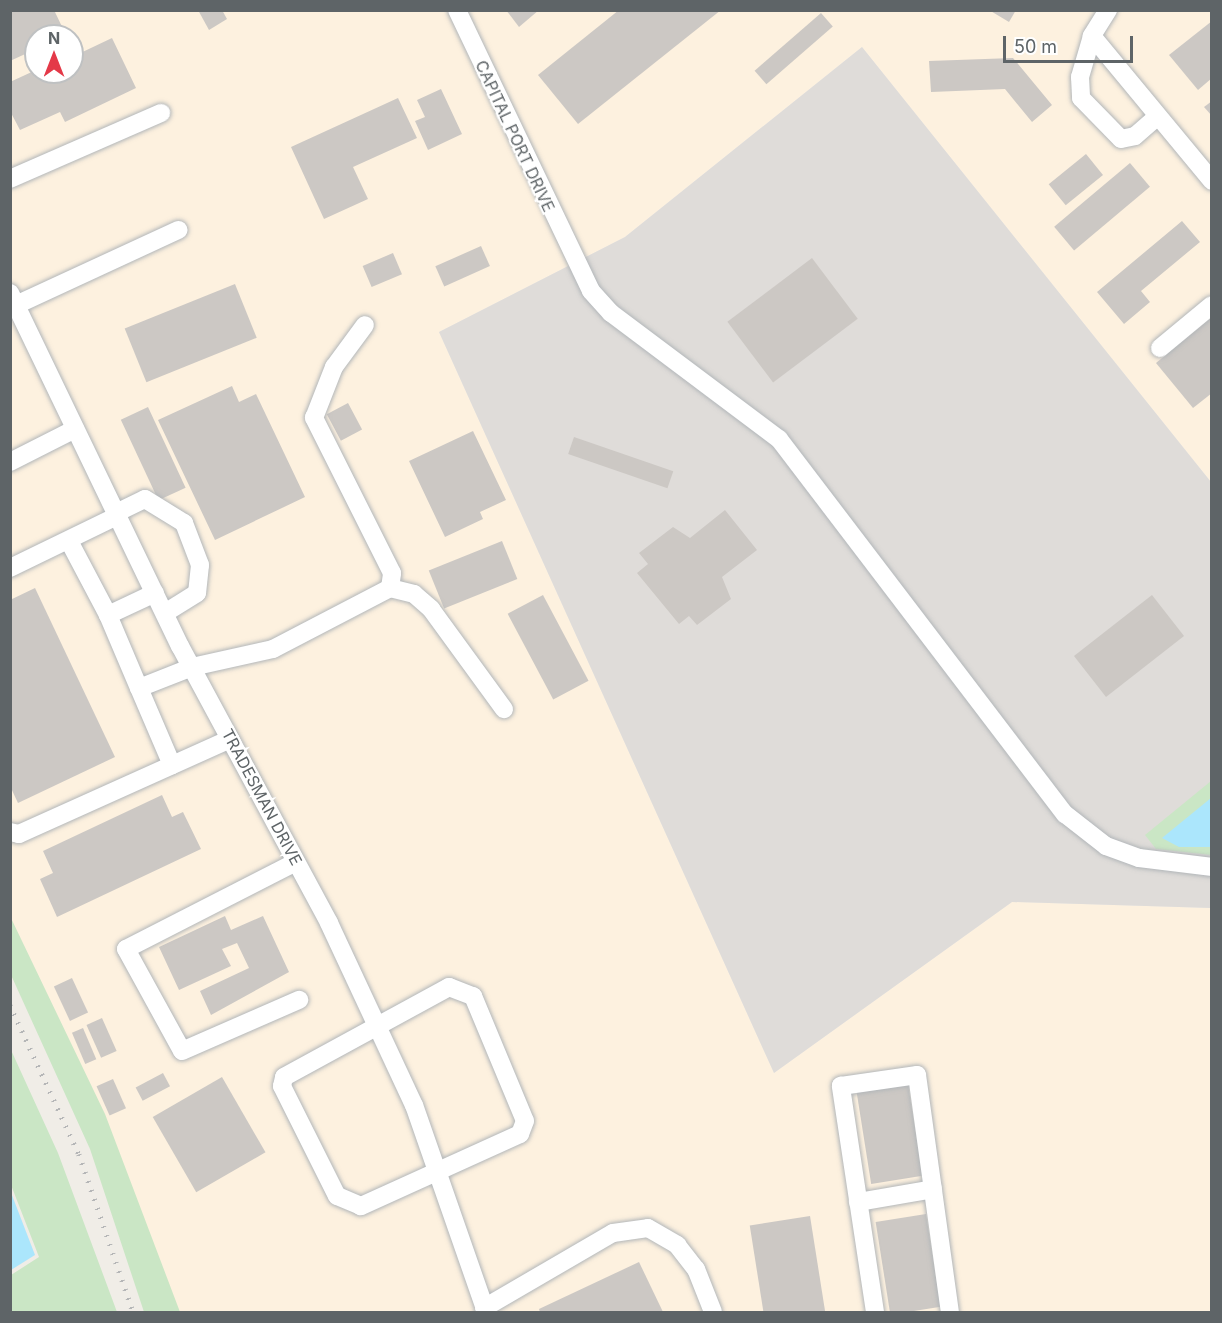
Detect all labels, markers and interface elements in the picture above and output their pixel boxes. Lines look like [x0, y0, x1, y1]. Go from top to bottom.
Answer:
north arrow [24, 24, 84, 84]
scale bar [1006, 24, 1136, 62]
text: N [48, 28, 60, 48]
text: 50 m [1014, 36, 1057, 57]
street label: CAPITAL PORT DRIVE [471, 57, 559, 215]
street label: TRADESMAN DRIVE [218, 725, 306, 869]

